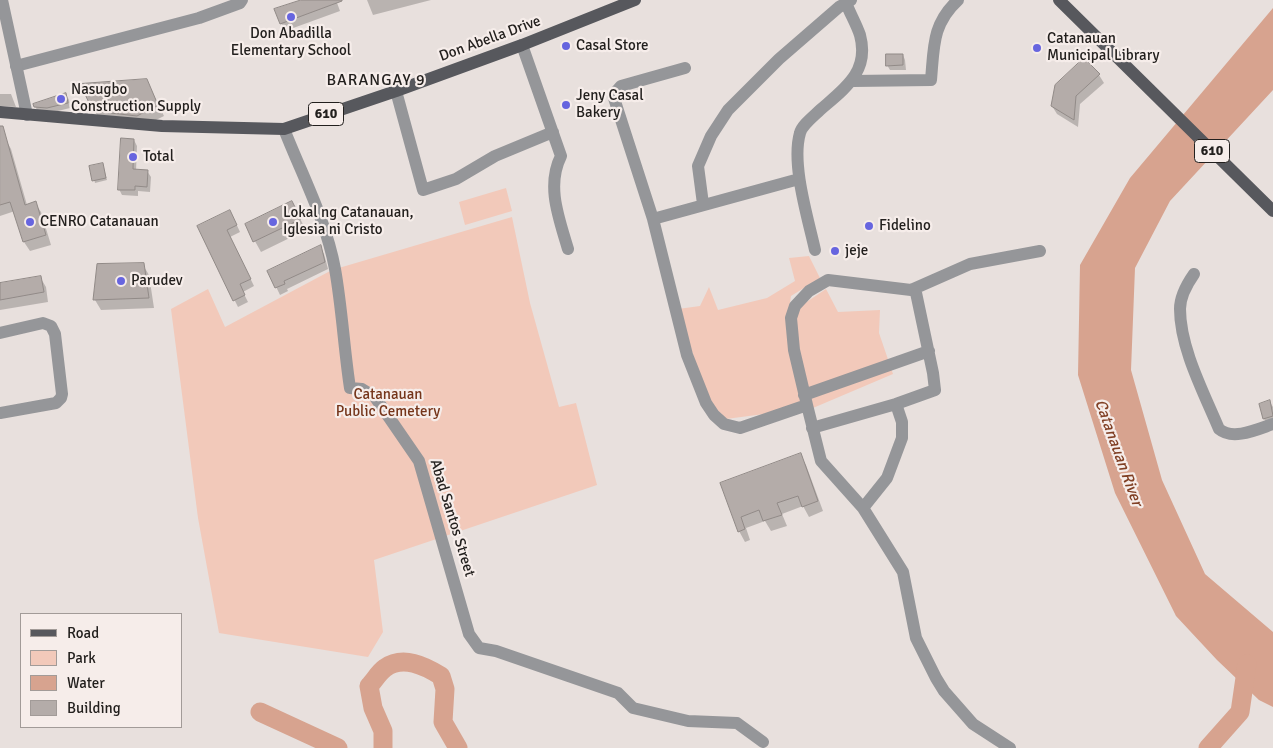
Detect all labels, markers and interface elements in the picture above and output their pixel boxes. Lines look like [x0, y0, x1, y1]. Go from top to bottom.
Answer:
marker: Don Abadilla Elementary School [285, 11, 297, 23]
street label: Don Abella Drive [437, 12, 543, 66]
place label: Don Abadilla Elementary School [231, 25, 351, 60]
place label: Catanauan Municipal Library [1047, 30, 1160, 65]
place label: Casal Store [576, 37, 648, 55]
marker: Casal Store [560, 40, 572, 52]
marker: Catanauan Municipal Library [1031, 42, 1043, 54]
district label: BARANGAY 9 [325, 71, 427, 91]
place label: Nasugbo Construction Supply [71, 81, 201, 116]
place label: Jeny Casal Bakery [576, 87, 644, 122]
marker: Nasugbo Construction Supply [55, 93, 67, 105]
marker: Jeny Casal Bakery [560, 99, 572, 111]
road number: 610 [308, 102, 344, 126]
road number: 610 [1194, 140, 1230, 162]
place label: Total [143, 148, 174, 166]
marker: Total [127, 151, 139, 163]
place label: Lokal ng Catanauan, Iglesia ni Cristo [283, 204, 414, 239]
place label: CENRO Catanauan [40, 213, 159, 231]
marker: CENRO Catanauan [24, 216, 36, 228]
marker: Lokal ng Catanauan, Iglesia ni Cristo [267, 216, 279, 228]
place label: Fidelino [879, 217, 931, 235]
marker: Fidelino [863, 220, 875, 232]
place label: jeje [845, 242, 868, 260]
marker: jeje [829, 245, 841, 257]
place label: Parudev [131, 272, 183, 290]
marker: Parudev [115, 275, 127, 287]
park label: Catanauan Public Cemetery [336, 386, 440, 421]
water label: Catanauan River [1090, 397, 1146, 509]
street label: Abad Santos Street [426, 457, 478, 579]
legend [20, 613, 182, 728]
text: Road [67, 624, 99, 642]
text: Park [67, 649, 96, 667]
text: Water [67, 674, 105, 692]
text: Building [67, 699, 121, 717]

